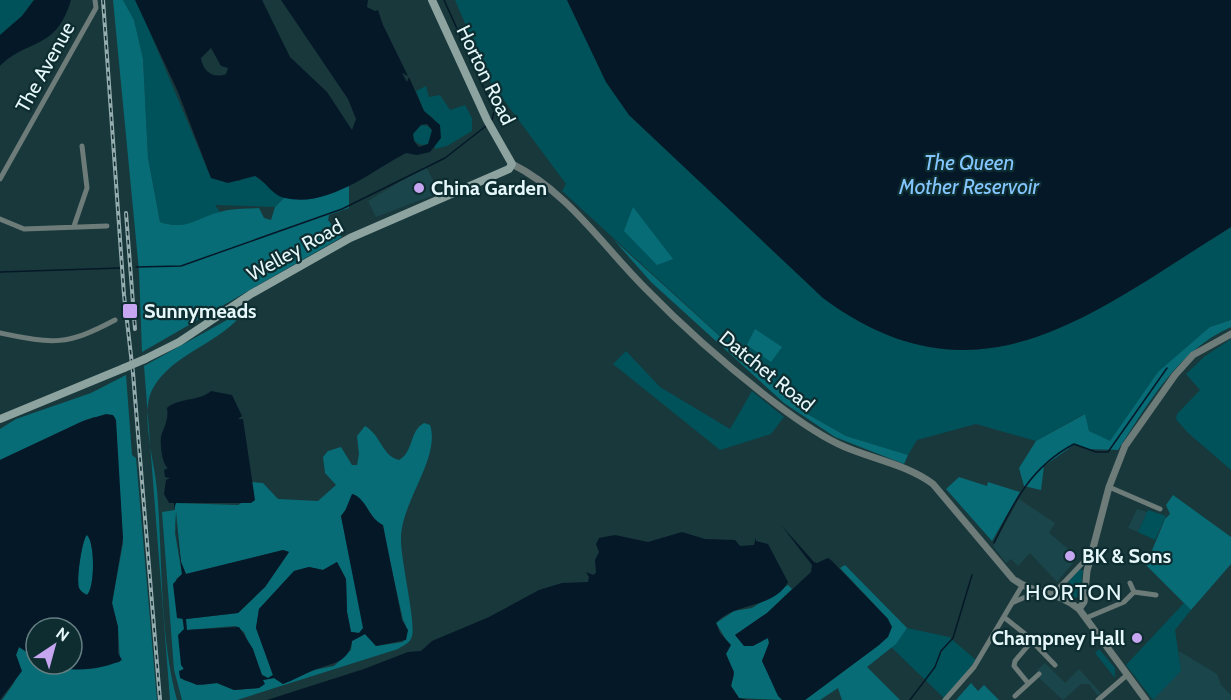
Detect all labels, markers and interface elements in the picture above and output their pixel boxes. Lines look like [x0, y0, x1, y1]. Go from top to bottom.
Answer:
street label: The Avenue [10, 18, 80, 116]
street label: Horton Road [452, 21, 520, 129]
water label: The Queen Mother Reservoir [898, 150, 1040, 199]
place label: China Garden [431, 176, 547, 200]
marker: China Garden [412, 181, 426, 195]
street label: Welley Road [243, 214, 347, 286]
place label: Sunnymeads [144, 299, 257, 323]
marker: Sunnymeads [121, 302, 139, 320]
street label: Datchet Road [715, 325, 819, 417]
place label: BK & Sons [1082, 544, 1171, 568]
marker: BK & Sons [1063, 549, 1077, 563]
district label: HORTON [1025, 579, 1123, 606]
north arrow [24, 616, 84, 676]
text: N [52, 623, 73, 645]
place label: Champney Hall [992, 626, 1125, 650]
marker: Champney Hall [1130, 631, 1144, 645]

